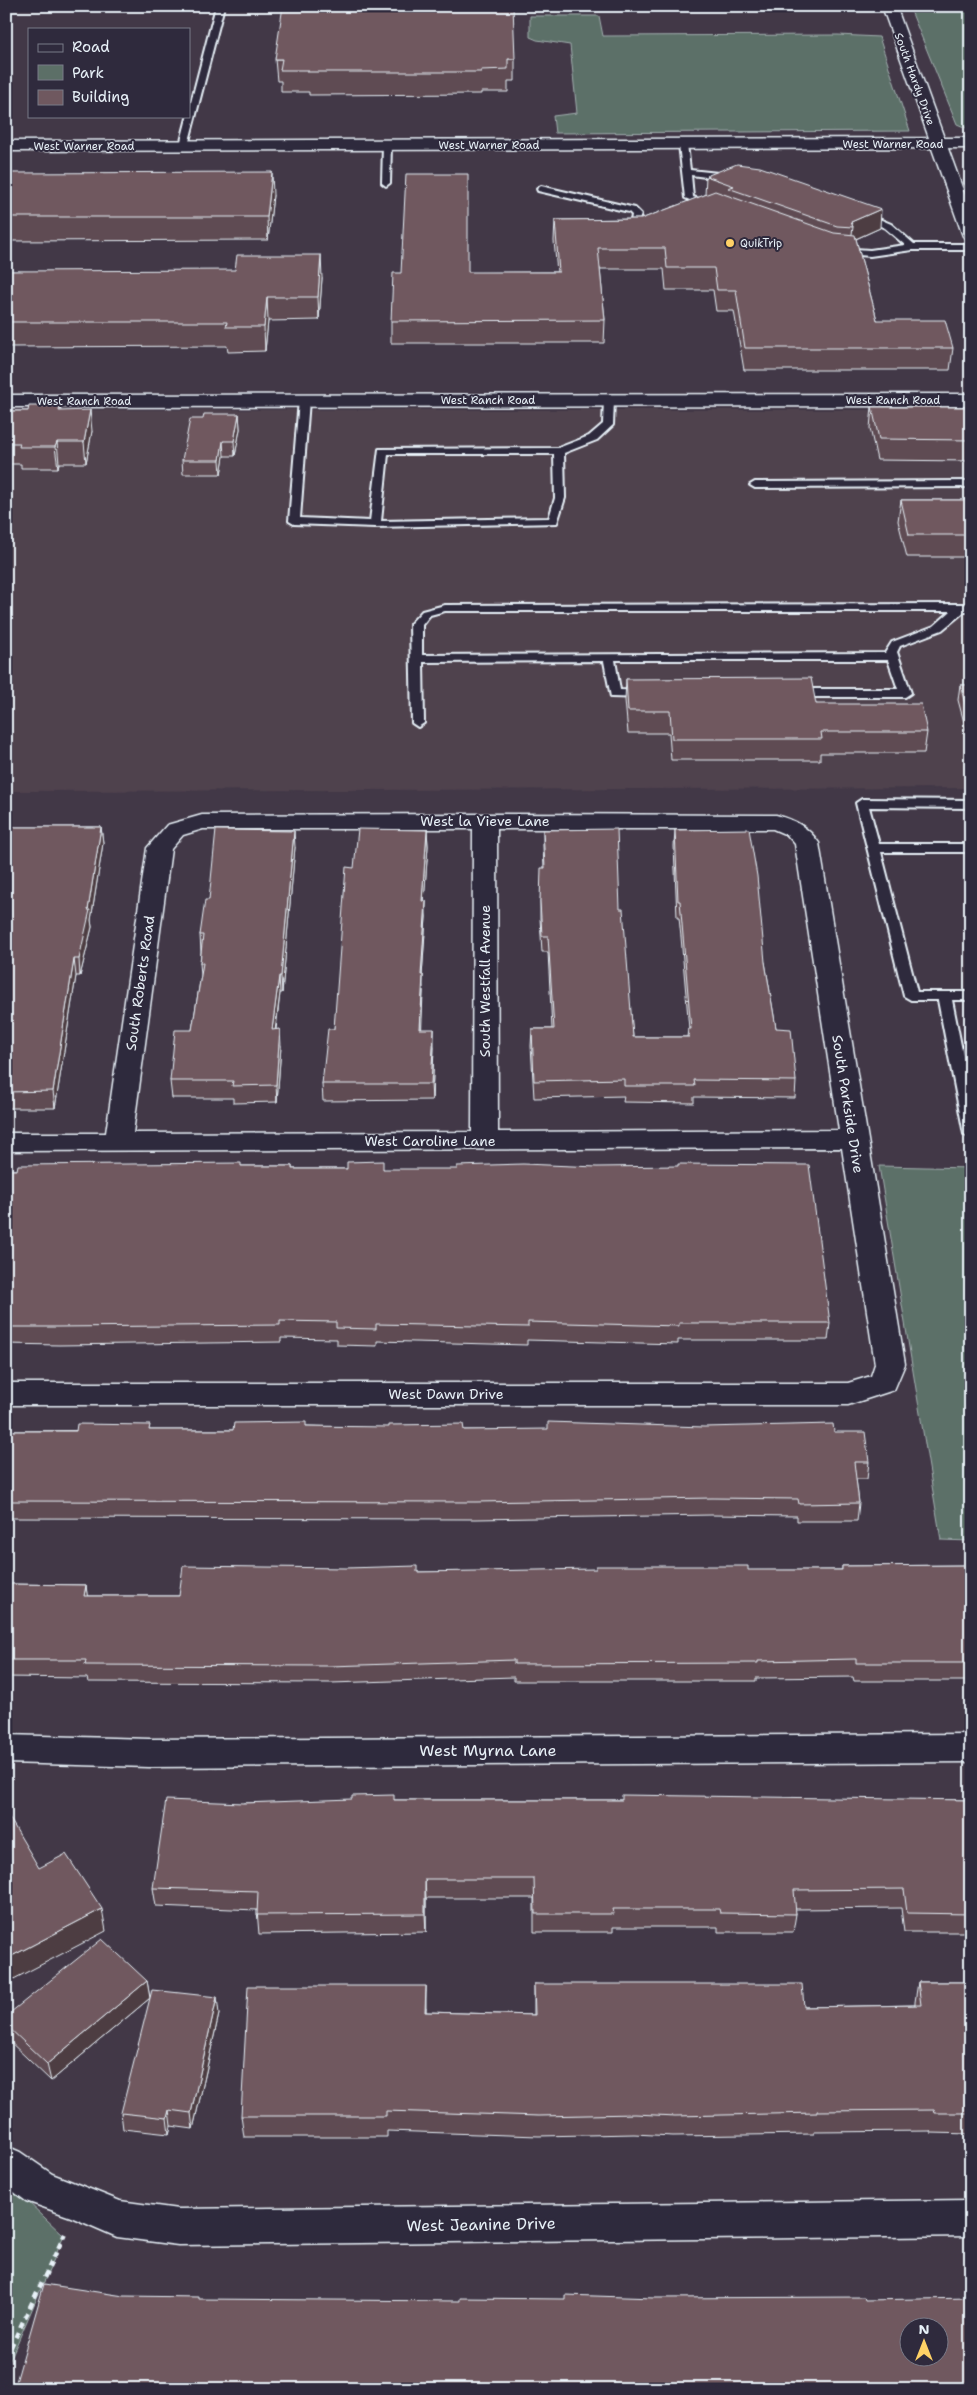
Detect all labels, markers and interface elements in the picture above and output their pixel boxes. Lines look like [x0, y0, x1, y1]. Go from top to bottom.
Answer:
legend [28, 28, 190, 118]
street label: South Hardy Drive [891, 31, 938, 128]
text: Road [72, 37, 110, 57]
text: Park [72, 63, 104, 83]
text: Building [72, 87, 129, 107]
street label: West Warner Road [843, 137, 943, 152]
street label: West Warner Road [439, 138, 539, 153]
street label: West Warner Road [34, 139, 134, 154]
place label: QuikTrip [740, 236, 782, 251]
marker: QuikTrip [724, 237, 736, 249]
street label: West Ranch Road [441, 393, 535, 408]
street label: West Ranch Road [846, 393, 940, 408]
street label: West Ranch Road [37, 394, 131, 409]
street label: West la Vieve Lane [420, 812, 550, 830]
street label: South Westfall Avenue [476, 905, 494, 1057]
street label: South Roberts Road [122, 914, 158, 1052]
street label: South Parkside Drive [828, 1034, 868, 1174]
street label: West Caroline Lane [364, 1132, 496, 1150]
street label: West Dawn Drive [388, 1385, 504, 1403]
street label: West Myrna Lane [419, 1740, 557, 1761]
street label: West Jeanine Drive [406, 2213, 556, 2236]
north arrow [900, 2318, 950, 2368]
text: N [918, 2320, 930, 2338]

